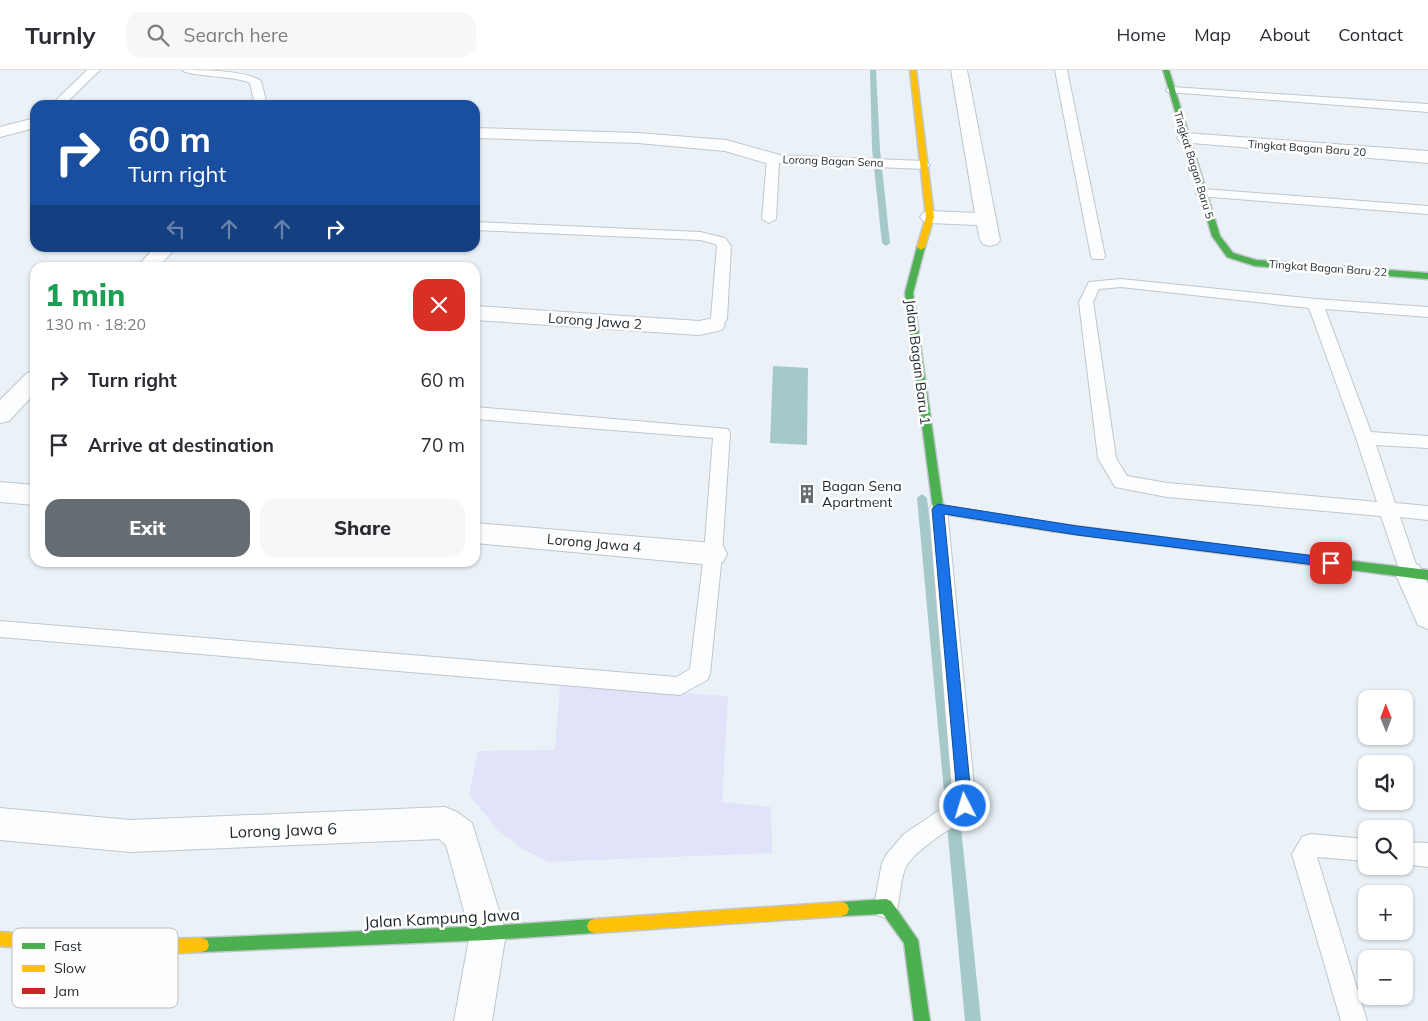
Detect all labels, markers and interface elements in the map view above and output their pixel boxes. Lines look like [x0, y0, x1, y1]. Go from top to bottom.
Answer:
search box [126, 12, 476, 57]
text: Turnly [25, 20, 96, 50]
icon: search [144, 21, 172, 49]
text: Search here [184, 23, 288, 47]
text: Home [1116, 23, 1166, 46]
text: Map [1194, 23, 1231, 46]
text: About [1259, 23, 1310, 46]
text: Contact [1338, 23, 1403, 46]
street label: Tingkat Bagan Baru 5 [1171, 109, 1217, 221]
text: 60 m [128, 117, 211, 161]
icon: right [45, 120, 110, 185]
street label: Tingkat Bagan Baru 20 [1247, 137, 1367, 159]
street label: Lorong Bagan Sena [782, 152, 884, 170]
text: Turn right [128, 160, 226, 188]
icon: left [162, 215, 190, 243]
icon: ahead [215, 215, 243, 243]
icon: ahead [268, 215, 296, 243]
icon: right [321, 215, 349, 243]
street label: Tingkat Bagan Baru 22 [1268, 257, 1388, 279]
text: 1 min [45, 276, 125, 314]
button: close [413, 279, 465, 331]
street label: Jalan Bagan Baru 1 [901, 298, 935, 426]
street label: Lorong Jawa 2 [547, 309, 643, 333]
text: 130 m · 18:20 [45, 314, 146, 334]
icon: right [45, 366, 73, 394]
text: Turn right [88, 368, 177, 392]
text: 60 m [421, 368, 465, 392]
icon: arrive [45, 431, 73, 459]
text: Arrive at destination [88, 433, 274, 457]
text: 70 m [421, 433, 465, 457]
place label: Bagan Sena Apartment [822, 477, 902, 511]
building icon: Bagan Sena Apartment [796, 483, 818, 505]
button: Exit [45, 499, 250, 557]
button: Share [260, 499, 465, 557]
street label: Lorong Jawa 4 [546, 530, 642, 556]
pin [1310, 542, 1352, 584]
icon: arrive [1317, 549, 1345, 577]
north arrow [1358, 690, 1412, 745]
map controls [1358, 690, 1413, 1005]
button: sound [1358, 755, 1413, 810]
position arrow [938, 779, 990, 831]
street label: Lorong Jawa 6 [229, 818, 337, 842]
button: search [1358, 820, 1413, 875]
button: + [1358, 885, 1413, 940]
street label: Jalan Kampung Jawa [364, 904, 520, 932]
legend [12, 928, 178, 1008]
text: Fast [54, 937, 82, 955]
button: − [1358, 950, 1413, 1005]
text: Slow [54, 959, 86, 977]
text: Jam [54, 982, 79, 1000]

